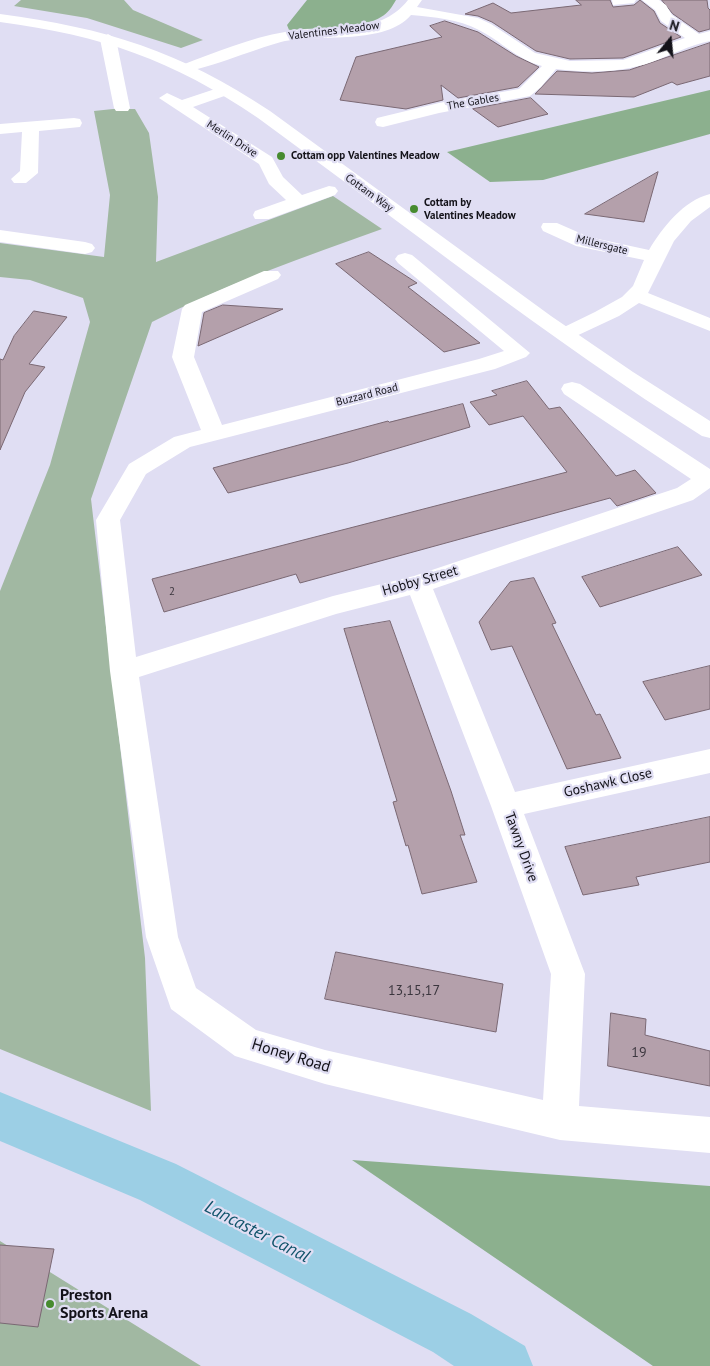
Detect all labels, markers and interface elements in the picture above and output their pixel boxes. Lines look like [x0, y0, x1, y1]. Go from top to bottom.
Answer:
north arrow [645, 15, 695, 65]
text: N [667, 16, 681, 36]
street label: Valentines Meadow [288, 19, 380, 43]
street label: The Gables [446, 91, 500, 113]
street label: Merlin Drive [204, 118, 260, 160]
place label: Cottam opp Valentines Meadow [291, 149, 440, 163]
marker: Cottam opp Valentines Meadow [275, 150, 287, 162]
street label: Cottam Way [343, 171, 395, 215]
place label: Cottam by Valentines Meadow [424, 196, 516, 222]
marker: Cottam by Valentines Meadow [408, 203, 420, 215]
street label: Millersgate [575, 232, 629, 258]
street label: Buzzard Road [335, 381, 399, 409]
street label: Hobby Street [380, 562, 460, 600]
house number: 2 [169, 585, 175, 599]
street label: Goshawk Close [562, 765, 654, 801]
street label: Tawny Drive [501, 810, 541, 884]
house number: 13,15,17 [388, 983, 440, 999]
street label: Honey Road [249, 1035, 333, 1077]
house number: 19 [631, 1045, 647, 1061]
water label: Lancaster Canal [201, 1196, 313, 1268]
place label: Preston Sports Arena [60, 1285, 148, 1323]
marker: Preston Sports Arena [44, 1298, 56, 1310]

